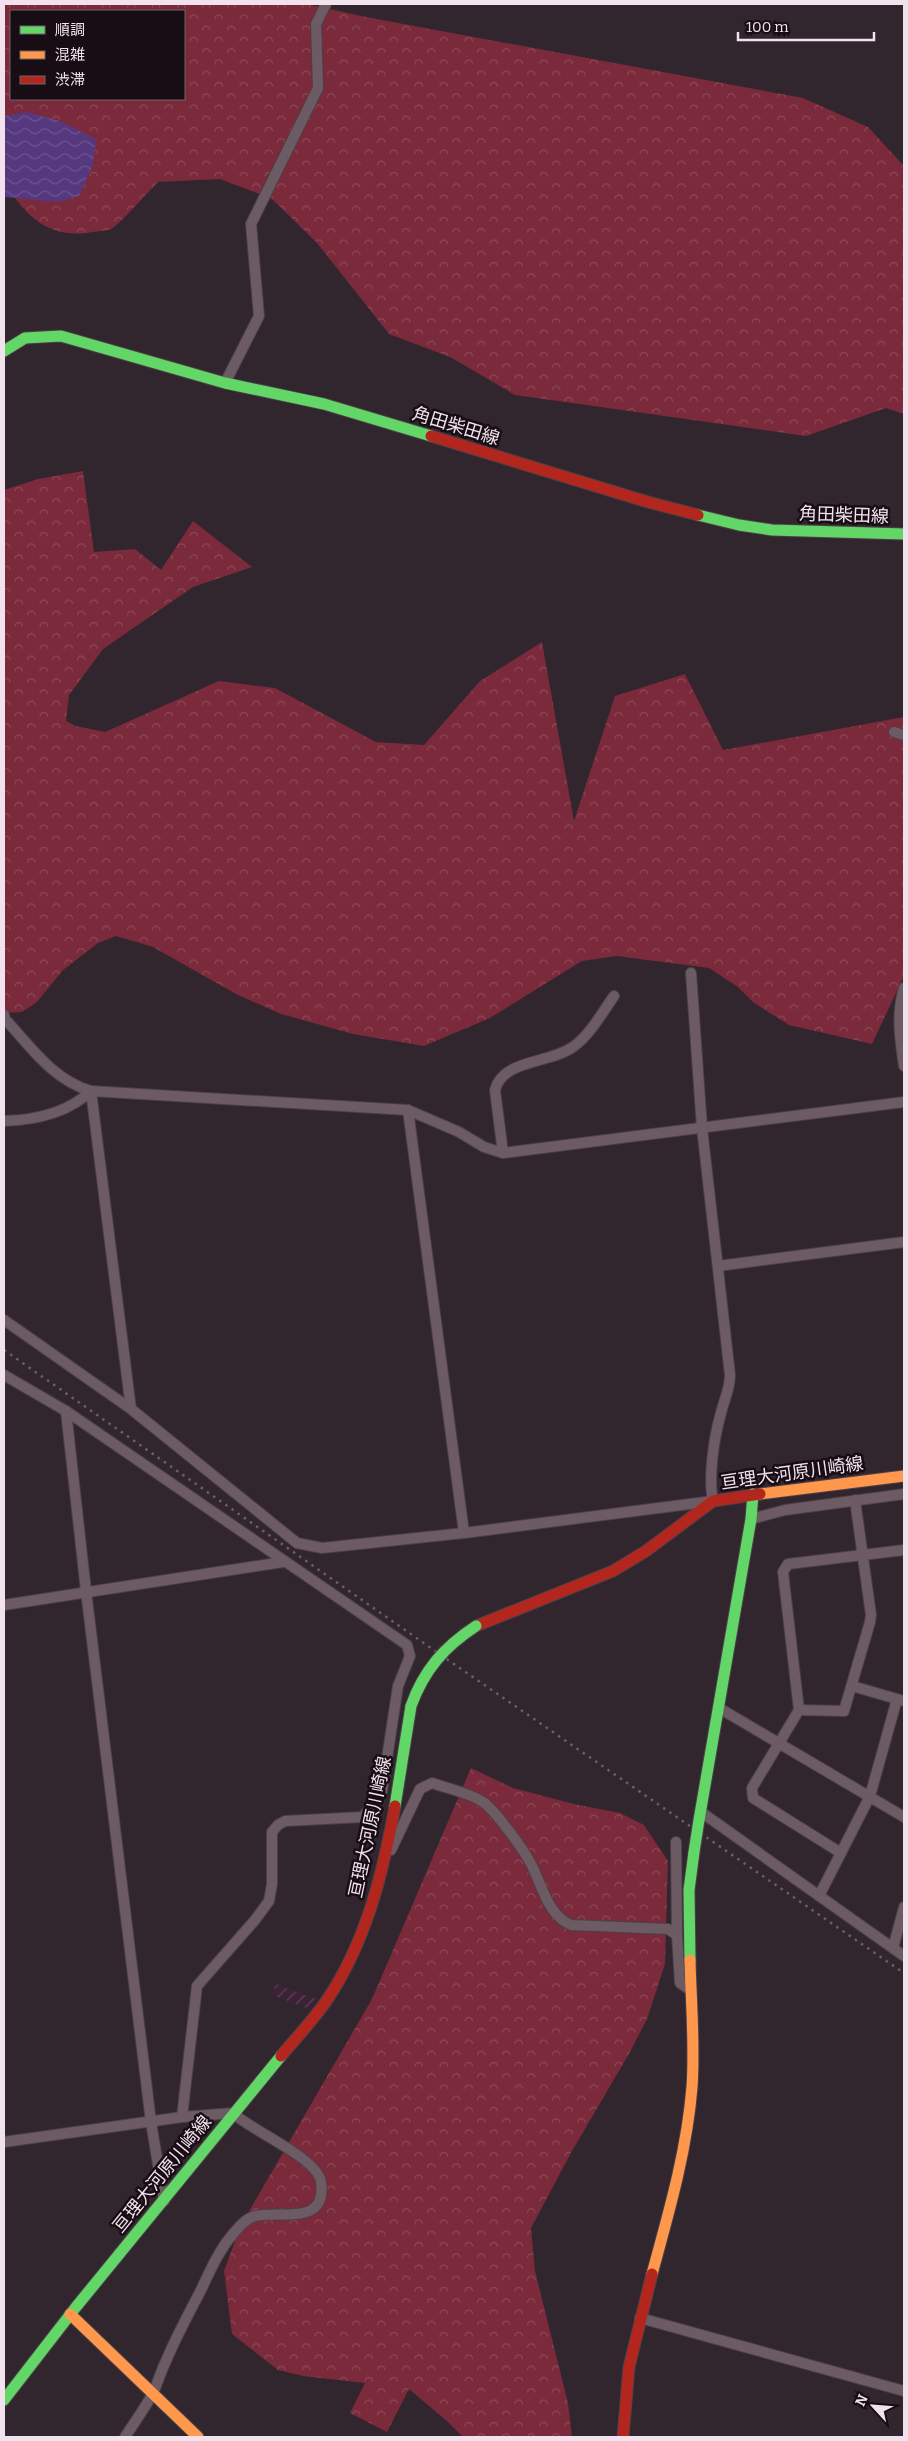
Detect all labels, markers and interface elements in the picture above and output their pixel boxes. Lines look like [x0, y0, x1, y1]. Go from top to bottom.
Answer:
legend [10, 10, 185, 100]
scale bar [738, 10, 874, 42]
text: 100 m [746, 18, 789, 36]
text: 順調 [55, 21, 85, 39]
text: 混雑 [55, 46, 85, 64]
text: 渋滞 [55, 71, 85, 89]
street label: 角田柴田線 [410, 402, 502, 450]
street label: 角田柴田線 [799, 502, 889, 528]
street label: 亘理大河原川崎線 [719, 1452, 865, 1494]
street label: 亘理大河原川崎線 [344, 1754, 396, 1900]
street label: 亘理大河原川崎線 [108, 2111, 216, 2237]
north arrow [848, 2381, 898, 2431]
text: N [852, 2392, 872, 2409]

